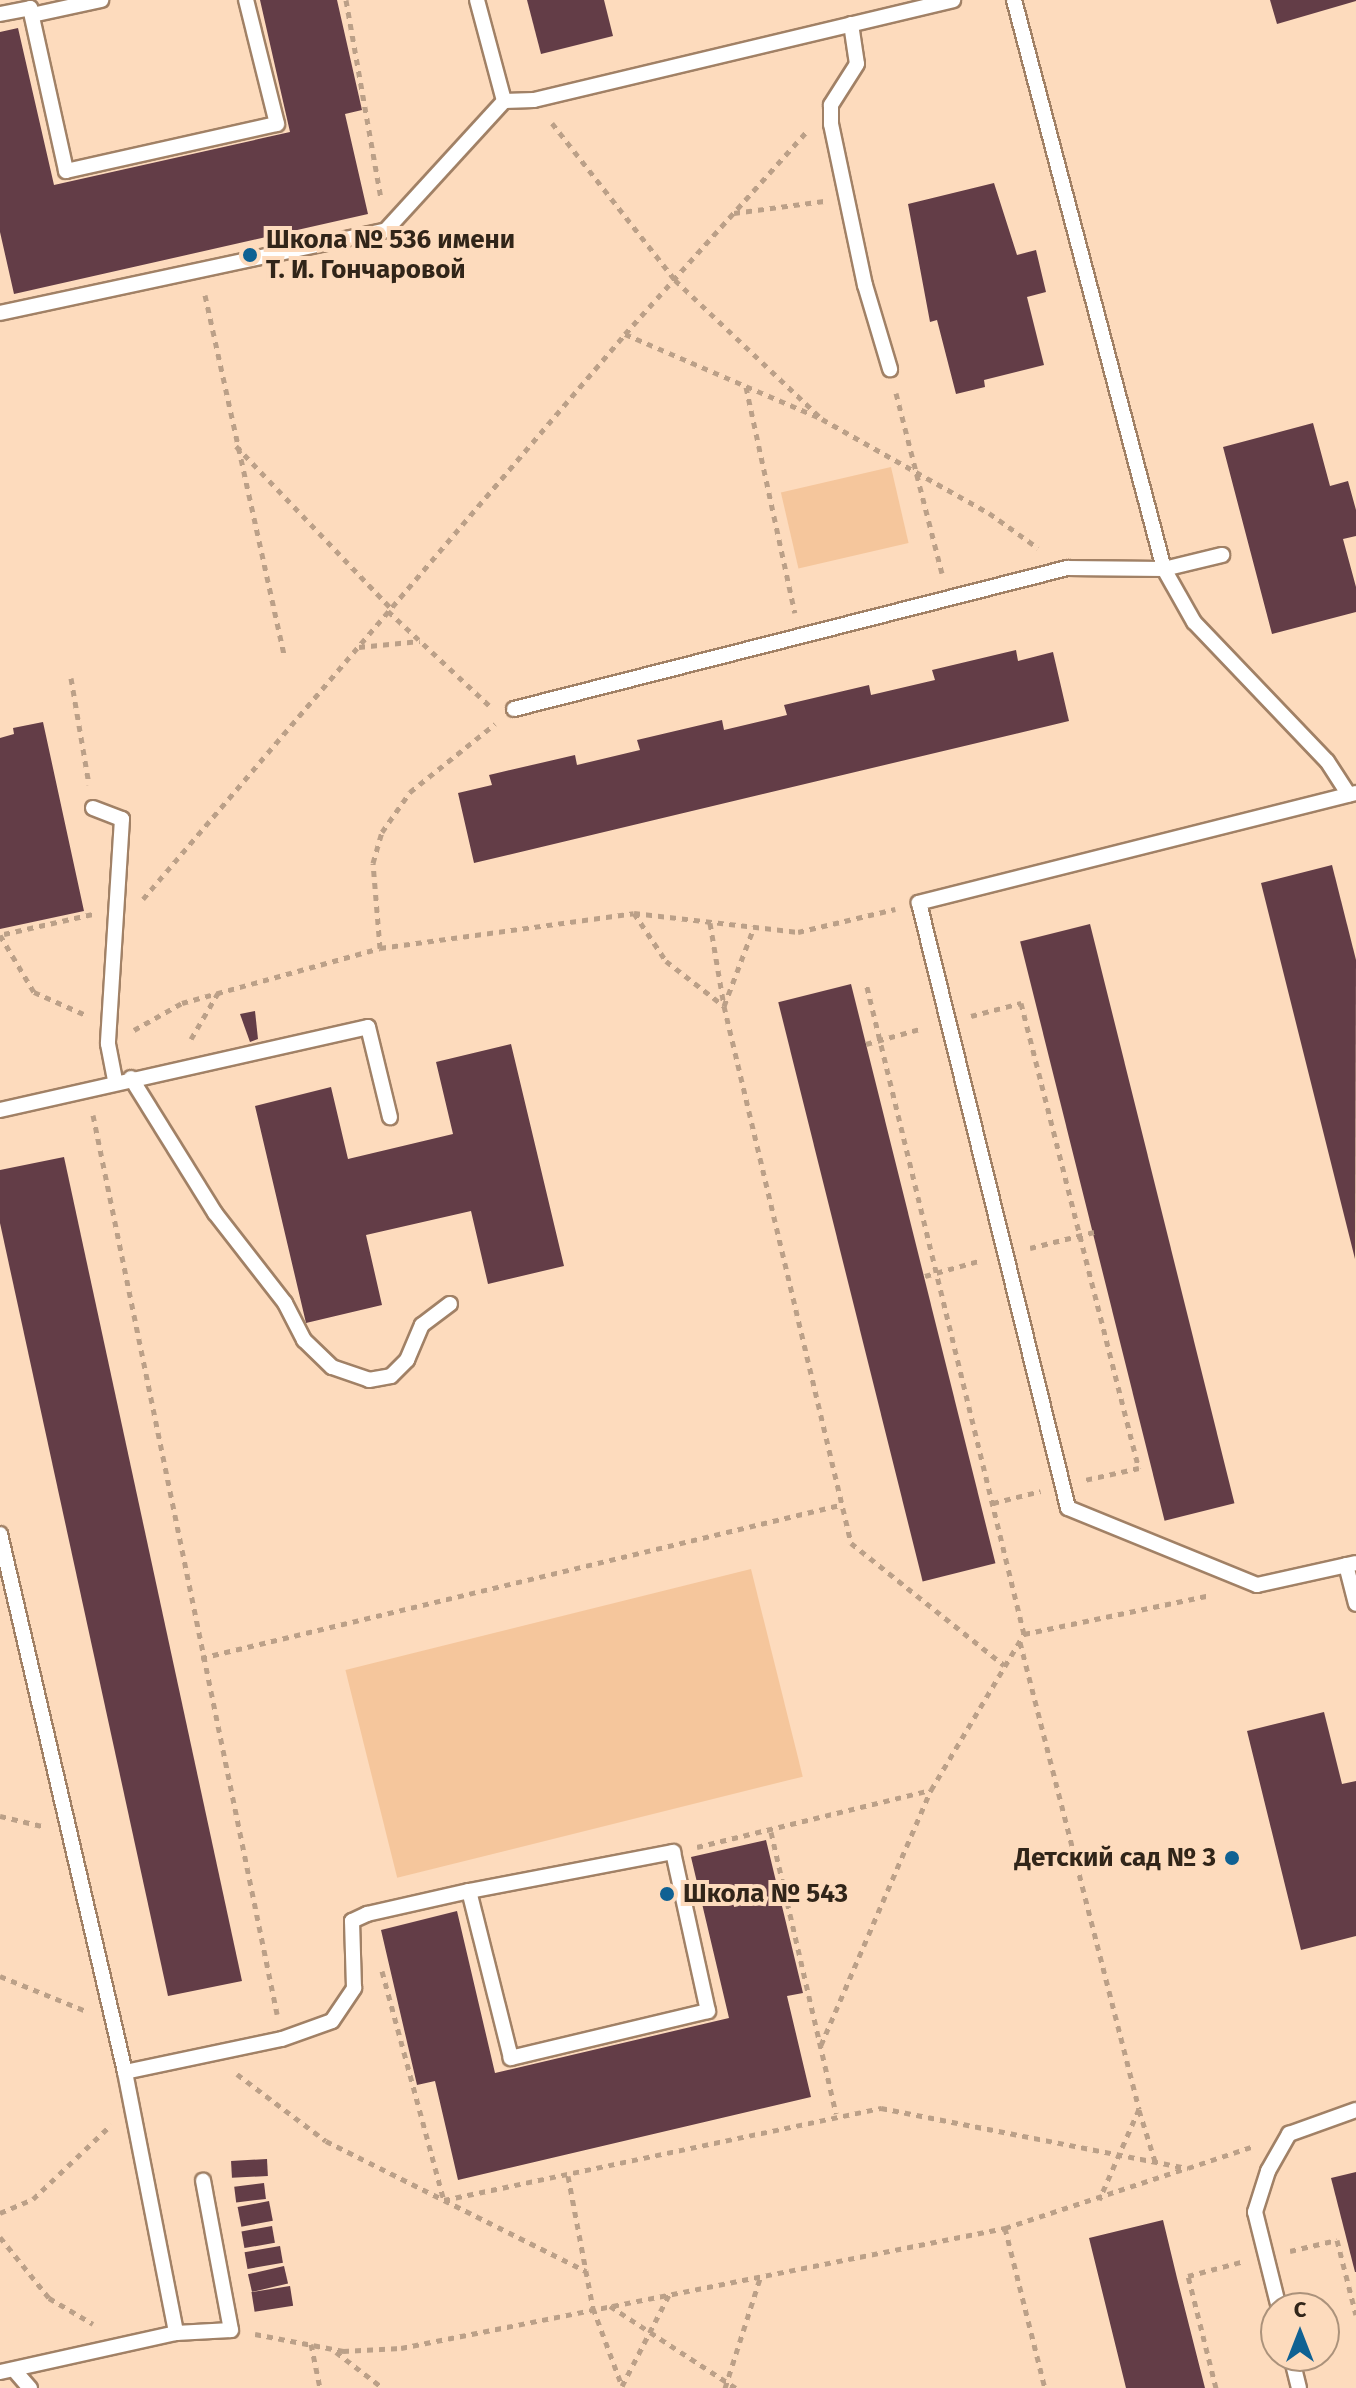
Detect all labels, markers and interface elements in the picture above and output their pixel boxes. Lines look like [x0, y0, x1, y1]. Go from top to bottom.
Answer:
place label: Школа № 536 имени Т. И. Гончаровой [266, 224, 515, 286]
marker: Школа № 536 имени Т. И. Гончаровой [241, 246, 259, 264]
place label: Детский сад № 3 [1015, 1842, 1216, 1874]
marker: Детский сад № 3 [1223, 1849, 1241, 1867]
place label: Школа № 543 [683, 1878, 848, 1910]
marker: Школа № 543 [658, 1885, 676, 1903]
north arrow [1260, 2292, 1340, 2372]
text: С [1294, 2296, 1306, 2323]

